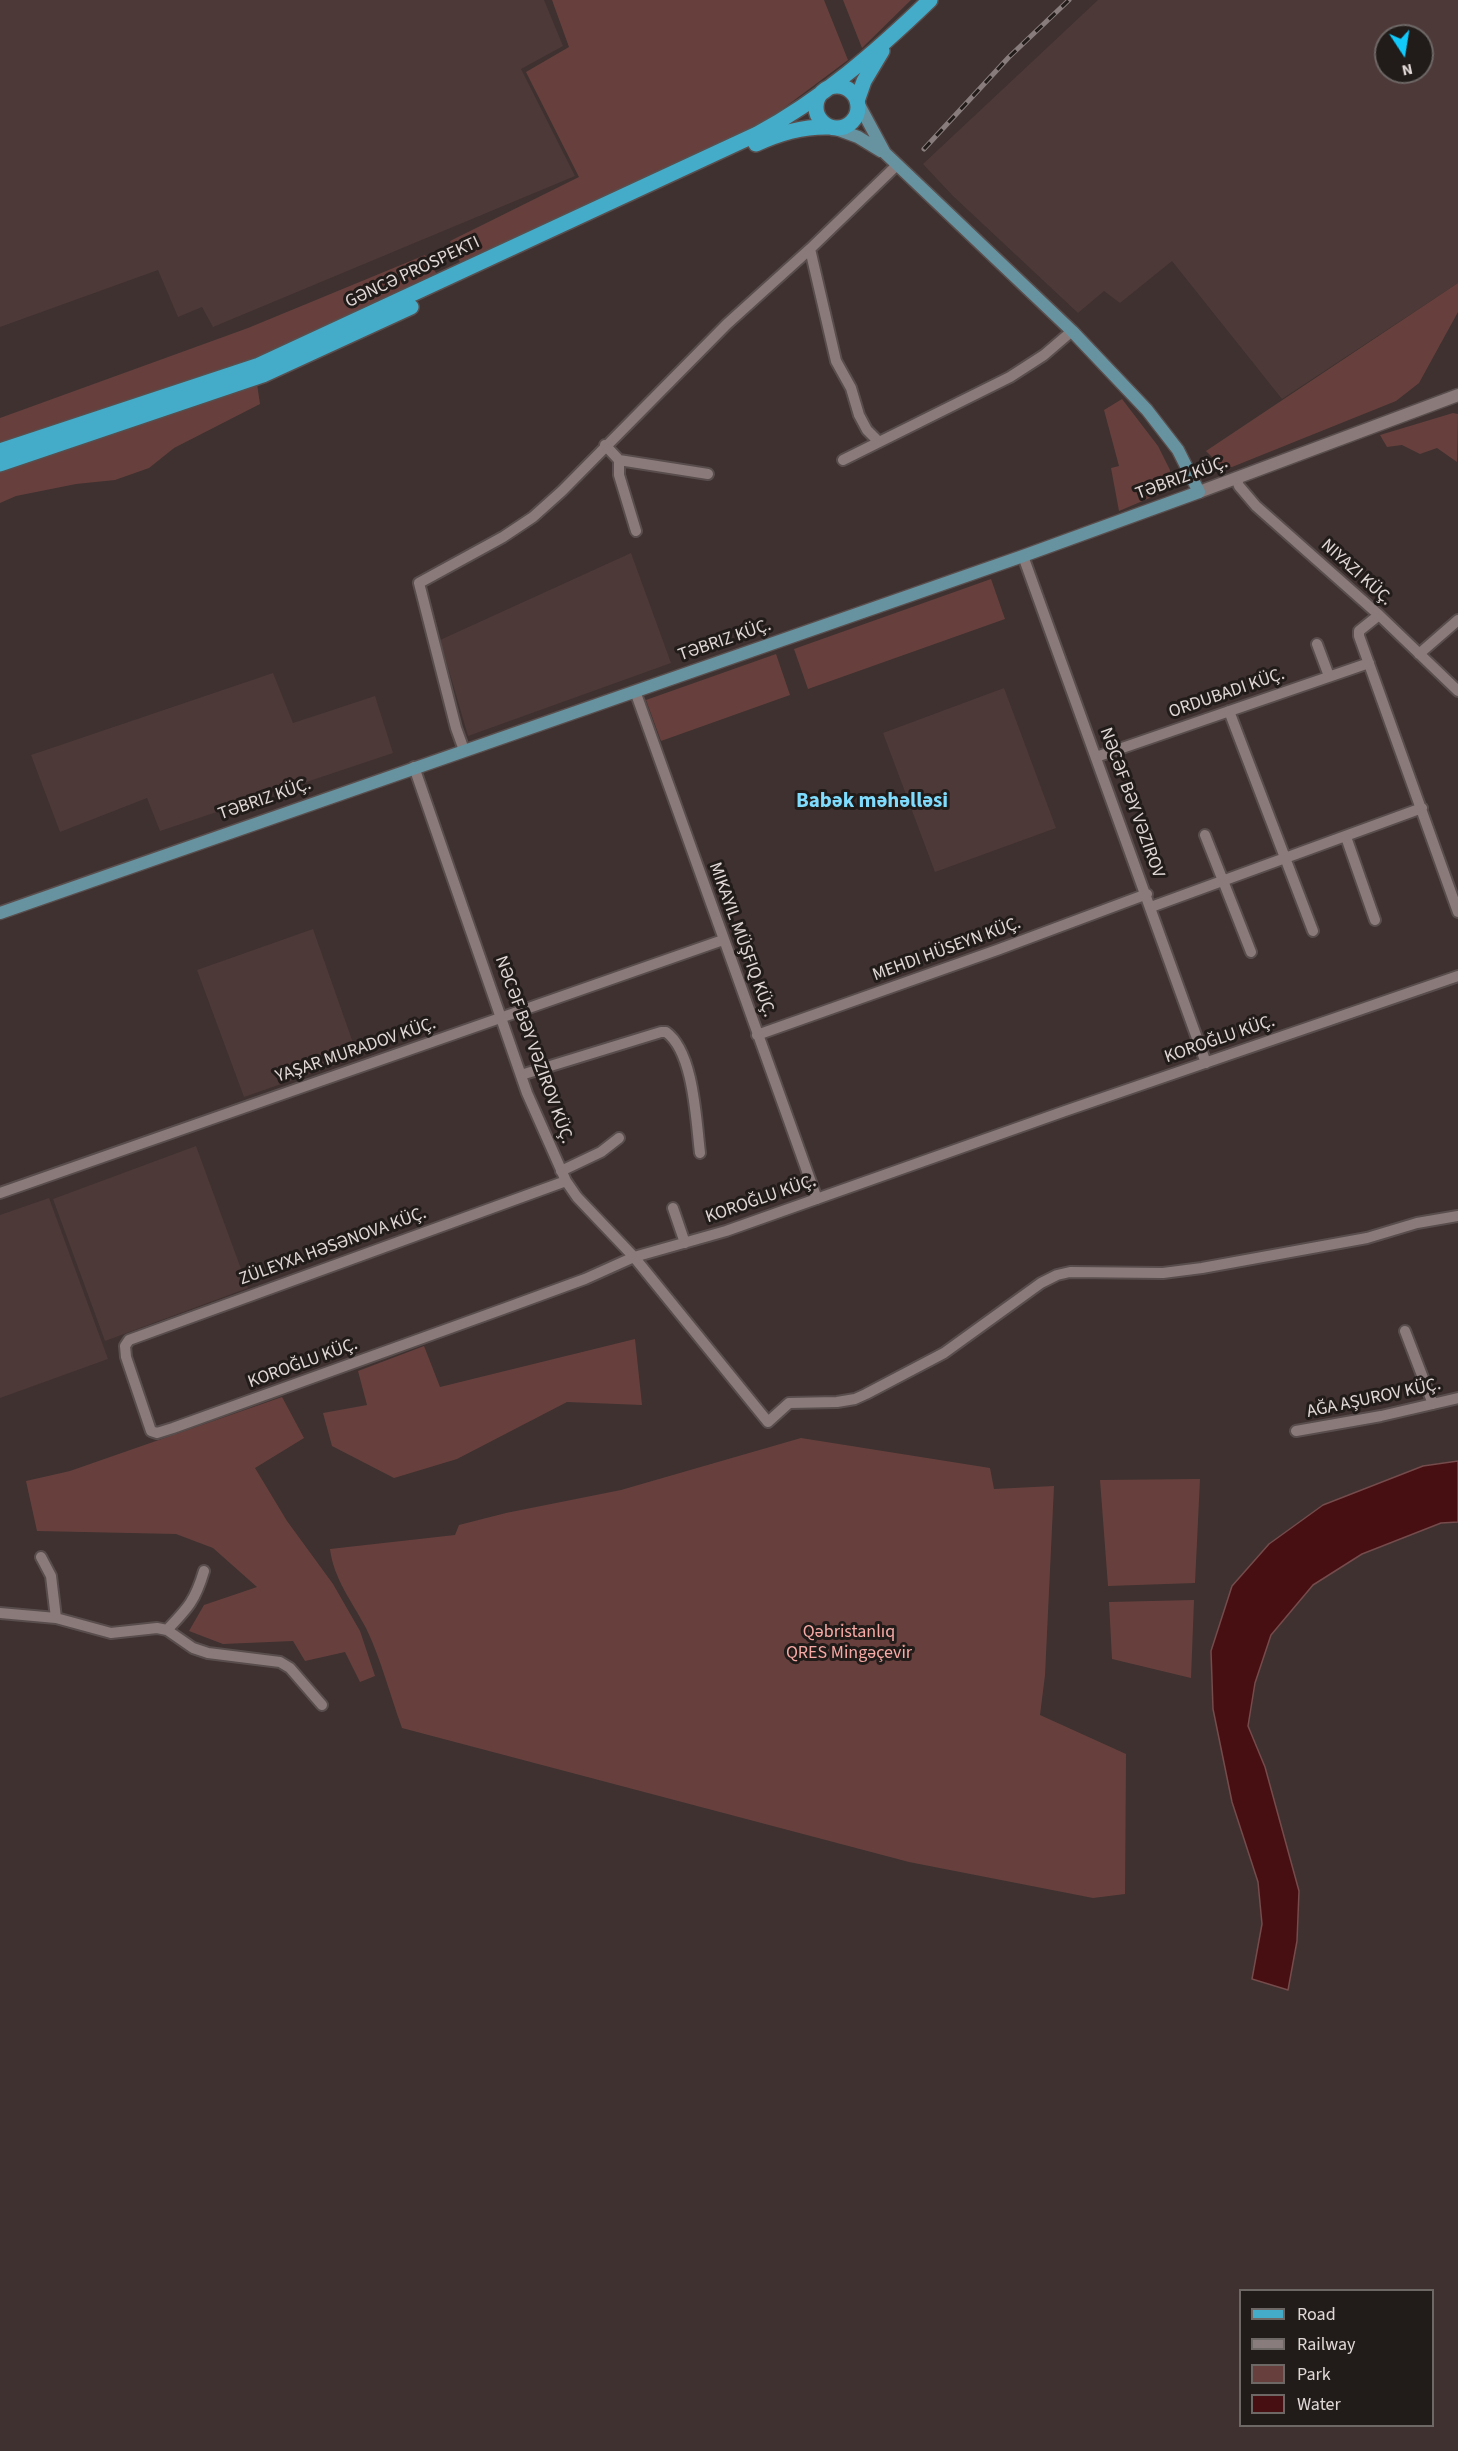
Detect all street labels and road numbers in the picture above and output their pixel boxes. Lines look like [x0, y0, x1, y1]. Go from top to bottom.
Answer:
street label: GƏNCƏ PROSPEKTI [342, 232, 484, 314]
street label: TƏBRIZ KÜÇ. [1133, 452, 1231, 506]
street label: NIYAZI KÜÇ. [1316, 535, 1396, 611]
street label: TƏBRIZ KÜÇ. [676, 615, 774, 667]
street label: ORDUBADI KÜÇ. [1166, 664, 1288, 724]
street label: NƏCƏF BƏY VƏZIROV [1094, 725, 1168, 881]
street label: TƏBRIZ KÜÇ. [216, 774, 314, 826]
street label: MIKAYIL MÜŞFIQ KÜÇ. [703, 860, 779, 1020]
street label: MEHDI HÜSEYN KÜÇ. [870, 913, 1024, 987]
street label: NƏCƏF BƏY VƏZIROV KÜÇ. [489, 953, 577, 1147]
street label: KOROĞLU KÜÇ. [1162, 1011, 1278, 1069]
street label: YAŞAR MURADOV KÜÇ. [273, 1013, 439, 1089]
street label: KOROĞLU KÜÇ. [703, 1171, 819, 1229]
street label: ZÜLEYXA HƏSƏNOVA KÜÇ. [236, 1203, 430, 1291]
street label: KOROĞLU KÜÇ. [245, 1334, 361, 1394]
street label: AĞA AŞUROV KÜÇ. [1305, 1374, 1443, 1424]

